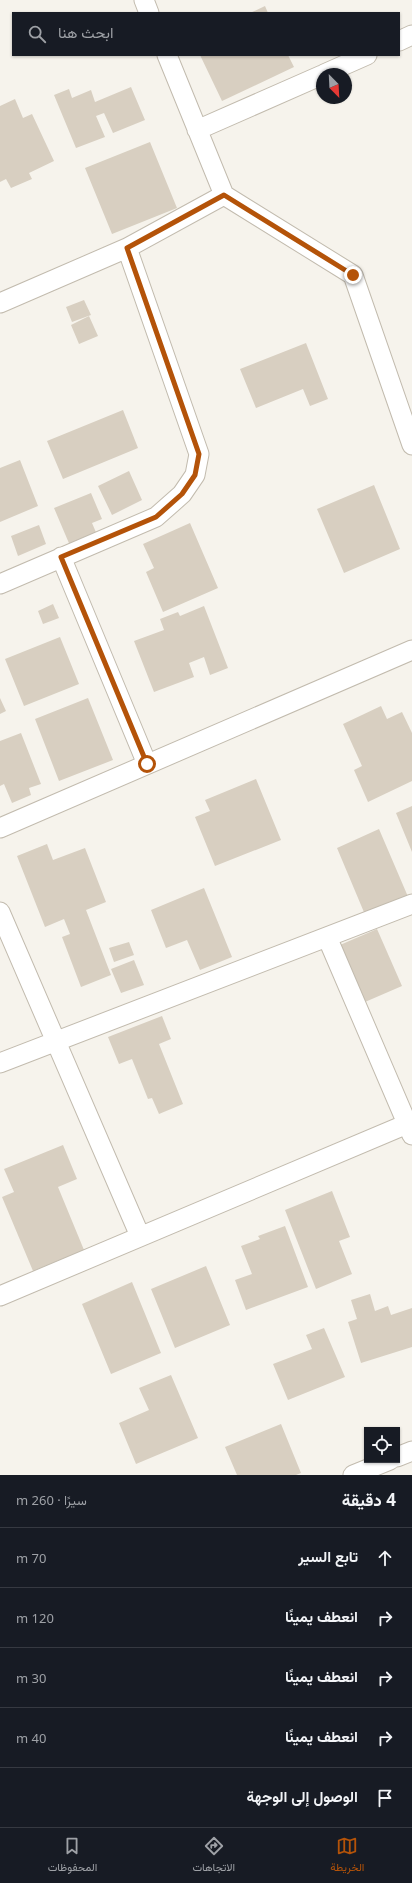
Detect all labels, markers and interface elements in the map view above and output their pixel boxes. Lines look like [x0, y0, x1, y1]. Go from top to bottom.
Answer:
search box [12, 12, 400, 56]
text: ابحث هنا [58, 22, 113, 42]
icon: search [26, 23, 48, 45]
north arrow [316, 68, 352, 104]
route end [344, 266, 362, 284]
route start [138, 755, 156, 773]
map controls [364, 1427, 400, 1463]
button: locate [364, 1427, 400, 1463]
text: 4 دقيقة [342, 1488, 396, 1511]
text: سيرًا · 260 m [16, 1491, 87, 1509]
text: تابع السير [298, 1546, 358, 1566]
icon: ahead [374, 1547, 396, 1569]
text: 70 m [16, 1549, 46, 1567]
text: انعطف يمينًا [285, 1606, 358, 1626]
icon: right [374, 1607, 396, 1629]
text: 120 m [16, 1609, 54, 1627]
text: انعطف يمينًا [285, 1666, 358, 1686]
icon: right [374, 1667, 396, 1689]
text: 30 m [16, 1669, 46, 1687]
text: انعطف يمينًا [285, 1726, 358, 1746]
icon: right [374, 1727, 396, 1749]
text: 40 m [16, 1729, 46, 1747]
text: الوصول إلى الوجهة [247, 1786, 358, 1806]
icon: arrive [374, 1787, 396, 1809]
tab: المحفوظات [48, 1835, 97, 1877]
tab: الاتجاهات [192, 1835, 235, 1877]
tab: الخريطة [330, 1835, 364, 1877]

